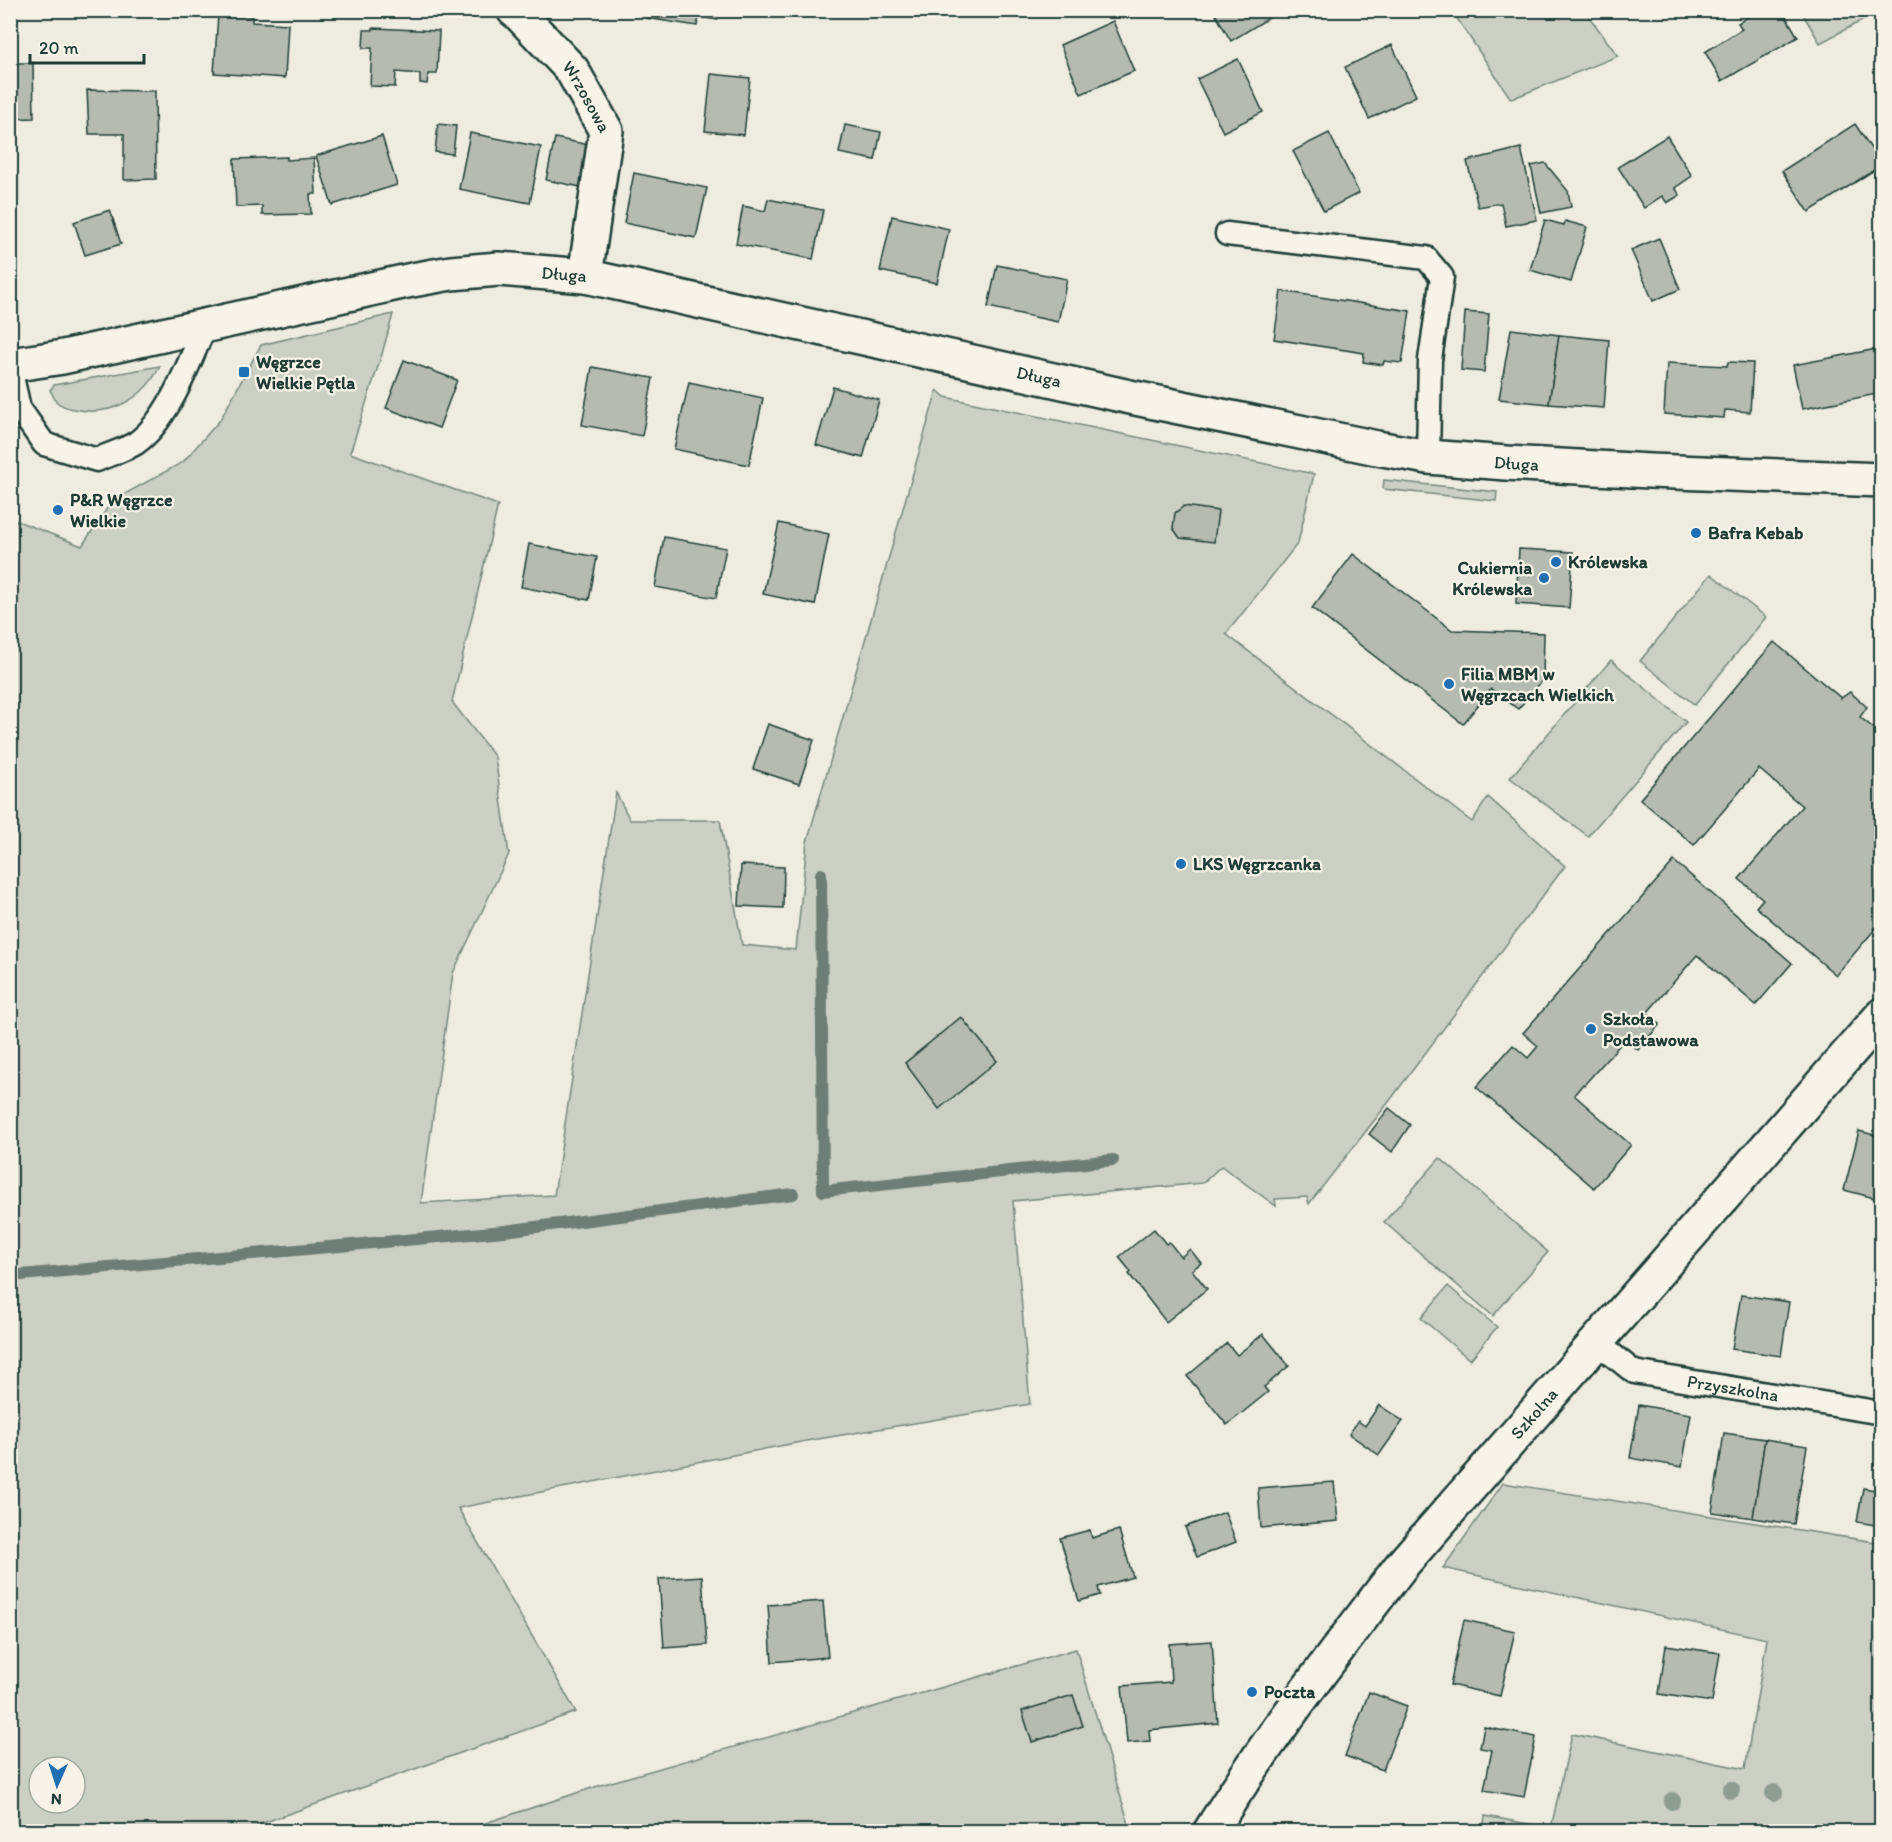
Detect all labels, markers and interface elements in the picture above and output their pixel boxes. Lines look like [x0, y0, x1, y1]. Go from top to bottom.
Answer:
scale bar [30, 27, 144, 65]
text: 20 m [39, 37, 79, 59]
street label: Wrzosowa [558, 56, 616, 137]
street label: Długa [541, 261, 588, 287]
place label: Węgrzce Wielkie Pętla [256, 351, 355, 394]
street label: Długa [1014, 361, 1063, 392]
marker: Węgrzce Wielkie Pętla [237, 365, 251, 379]
street label: Długa [1493, 451, 1540, 476]
place label: P&R Węgrzce Wielkie [70, 489, 173, 532]
marker: P&R Węgrzce Wielkie [51, 503, 65, 517]
place label: Bafra Kebab [1708, 522, 1803, 544]
marker: Bafra Kebab [1689, 526, 1703, 540]
place label: Królewska [1568, 551, 1648, 573]
marker: Królewska [1549, 555, 1563, 569]
place label: Cukiernia Królewska [1452, 557, 1532, 600]
marker: Cukiernia Królewska [1537, 571, 1551, 585]
place label: Filia MBM w Węgrzcach Wielkich [1461, 663, 1614, 706]
marker: Filia MBM w Węgrzcach Wielkich [1442, 677, 1456, 691]
place label: LKS Węgrzcanka [1193, 853, 1321, 875]
marker: LKS Węgrzcanka [1174, 857, 1188, 871]
place label: Szkoła Podstawowa [1603, 1008, 1699, 1051]
marker: Szkoła Podstawowa [1584, 1022, 1598, 1036]
street label: Przyszkolna [1685, 1370, 1780, 1407]
street label: Szkolna [1506, 1383, 1563, 1444]
place label: Poczta [1264, 1681, 1315, 1703]
marker: Poczta [1245, 1685, 1259, 1699]
north arrow [27, 1755, 87, 1815]
text: N [50, 1790, 62, 1809]

